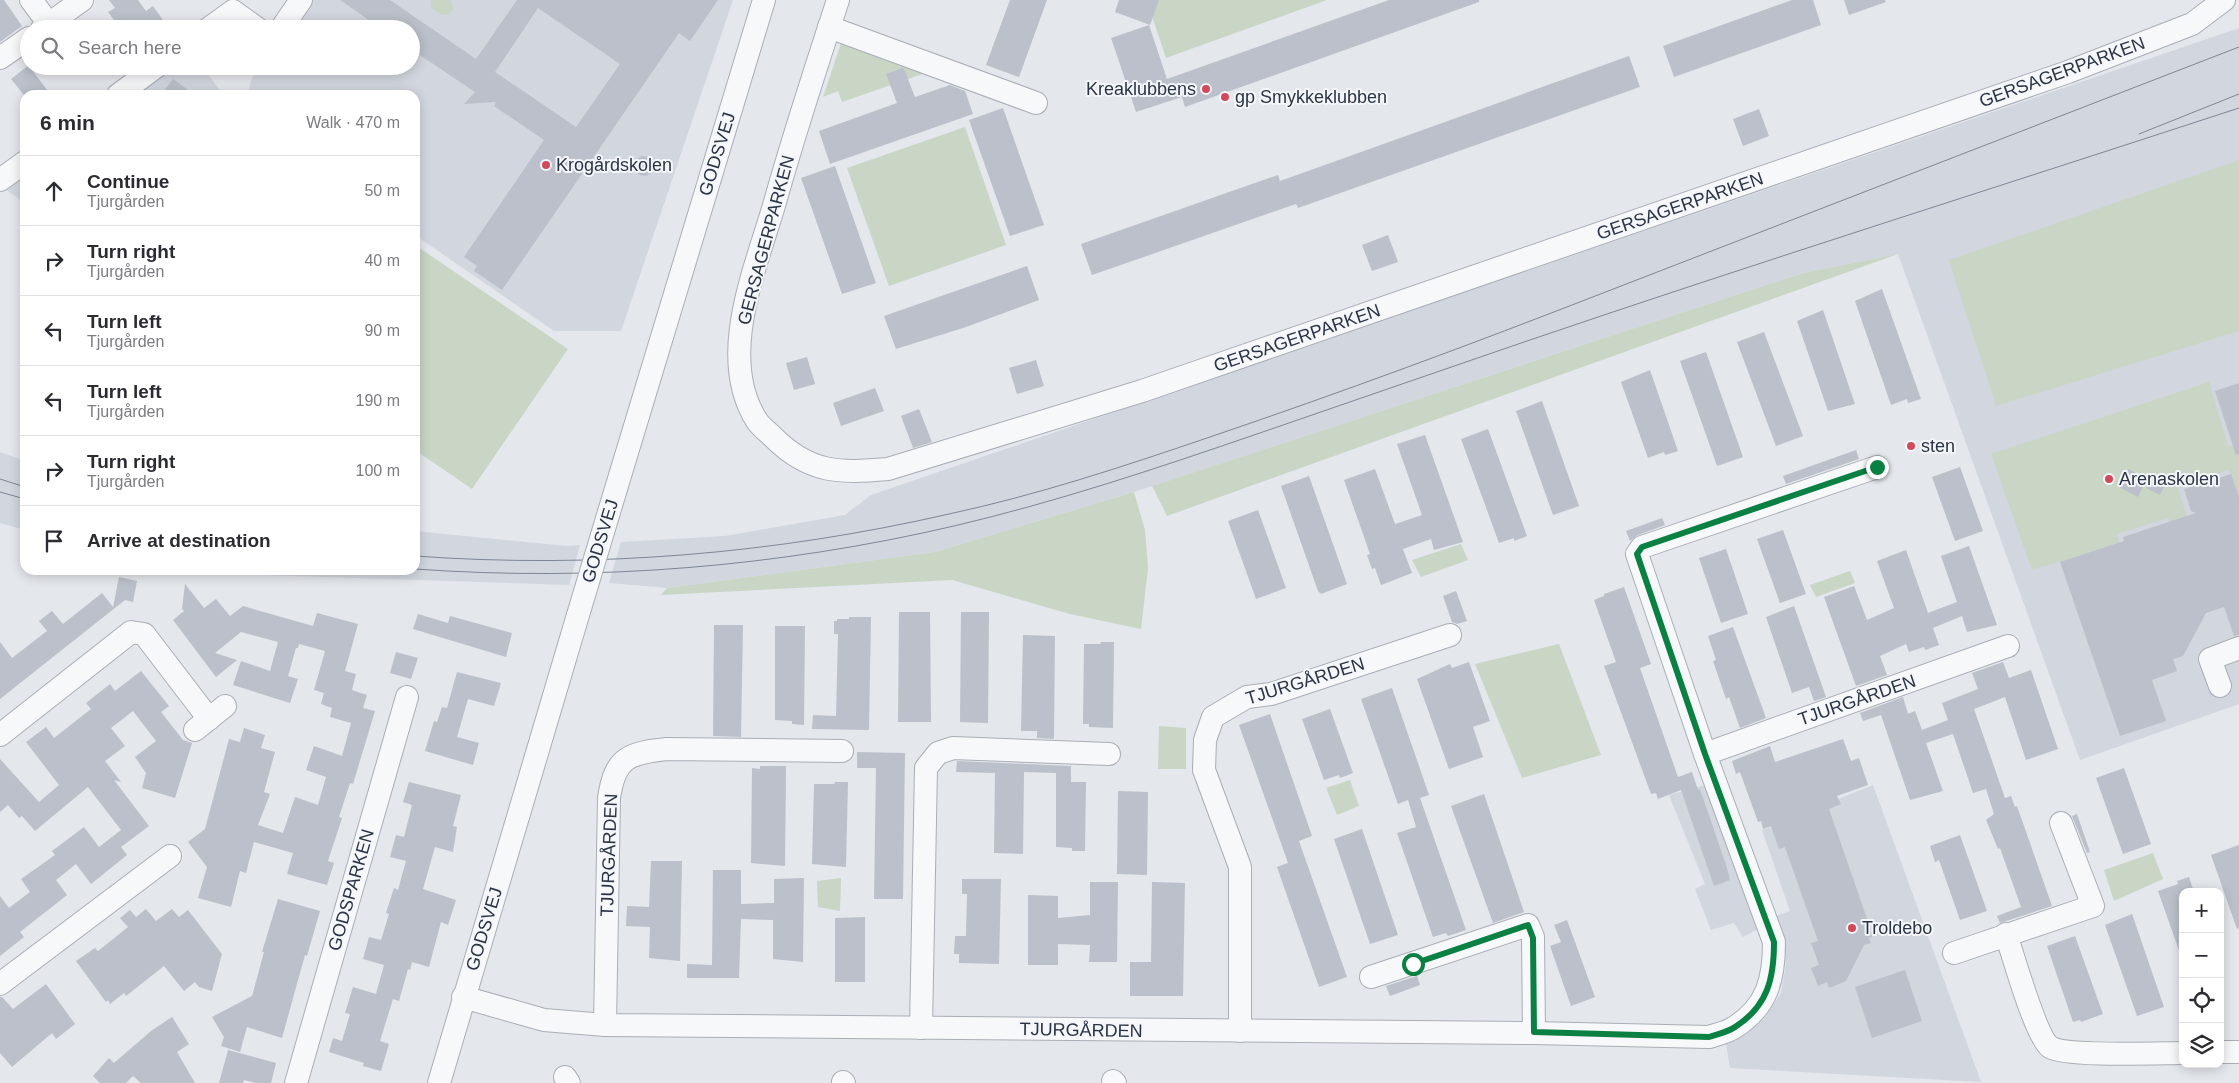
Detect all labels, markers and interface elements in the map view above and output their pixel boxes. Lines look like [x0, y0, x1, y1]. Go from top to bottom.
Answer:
search box [20, 20, 420, 75]
street label: GERSAGERPARKEN [1976, 33, 2148, 111]
icon: search [38, 34, 66, 62]
text: Search here [78, 37, 182, 58]
place label: Kreaklubbens [1086, 79, 1196, 99]
marker: Kreaklubbens [1200, 83, 1212, 95]
place label: gp Smykkeklubben [1235, 87, 1387, 107]
marker: gp Smykkeklubben [1219, 91, 1231, 103]
street label: GODSVEJ [695, 110, 739, 198]
text: 6 min [40, 111, 95, 134]
text: Walk · 470 m [306, 114, 400, 131]
street label: GERSAGERPARKEN [734, 153, 798, 327]
place label: Krogårdskolen [556, 155, 672, 175]
marker: Krogårdskolen [540, 159, 552, 171]
street label: GERSAGERPARKEN [1594, 168, 1766, 244]
text: Continue [87, 171, 169, 192]
icon: ahead [40, 177, 68, 205]
text: 50 m [364, 182, 400, 199]
text: Tjurgården [87, 193, 164, 210]
text: Turn right [87, 241, 175, 262]
icon: right [40, 247, 68, 275]
text: 40 m [364, 252, 400, 269]
text: Tjurgården [87, 263, 164, 280]
street label: GERSAGERPARKEN [1211, 300, 1383, 376]
text: Turn left [87, 311, 162, 332]
icon: left [40, 317, 68, 345]
text: 90 m [364, 322, 400, 339]
text: Tjurgården [87, 333, 164, 350]
text: Turn left [87, 381, 162, 402]
icon: left [40, 387, 68, 415]
text: 190 m [356, 392, 400, 409]
text: Tjurgården [87, 403, 164, 420]
place label: sten [1921, 436, 1955, 456]
marker: sten [1905, 440, 1917, 452]
text: Turn right [87, 451, 175, 472]
route end [1866, 456, 1889, 479]
icon: right [40, 457, 68, 485]
text: 100 m [356, 462, 400, 479]
place label: Arenaskolen [2119, 469, 2219, 489]
text: Tjurgården [87, 473, 164, 490]
marker: Arenaskolen [2103, 473, 2115, 485]
street label: GODSVEJ [578, 497, 622, 585]
icon: arrive [40, 527, 68, 555]
text: Arrive at destination [87, 530, 271, 551]
street label: TJURGÅRDEN [1243, 653, 1367, 709]
street label: TJURGÅRDEN [1796, 671, 1918, 729]
street label: TJURGÅRDEN [597, 793, 621, 917]
street label: GODSPARKEN [324, 827, 378, 953]
street label: GODSVEJ [462, 885, 506, 973]
map controls [2179, 888, 2224, 1068]
button: + [2179, 888, 2224, 933]
place label: Troldebo [1862, 918, 1932, 938]
marker: Troldebo [1846, 922, 1858, 934]
button: − [2179, 933, 2224, 978]
route start [1402, 953, 1425, 976]
button: locate [2179, 978, 2224, 1023]
street label: TJURGÅRDEN [1019, 1019, 1143, 1041]
button: layers [2179, 1023, 2224, 1068]

